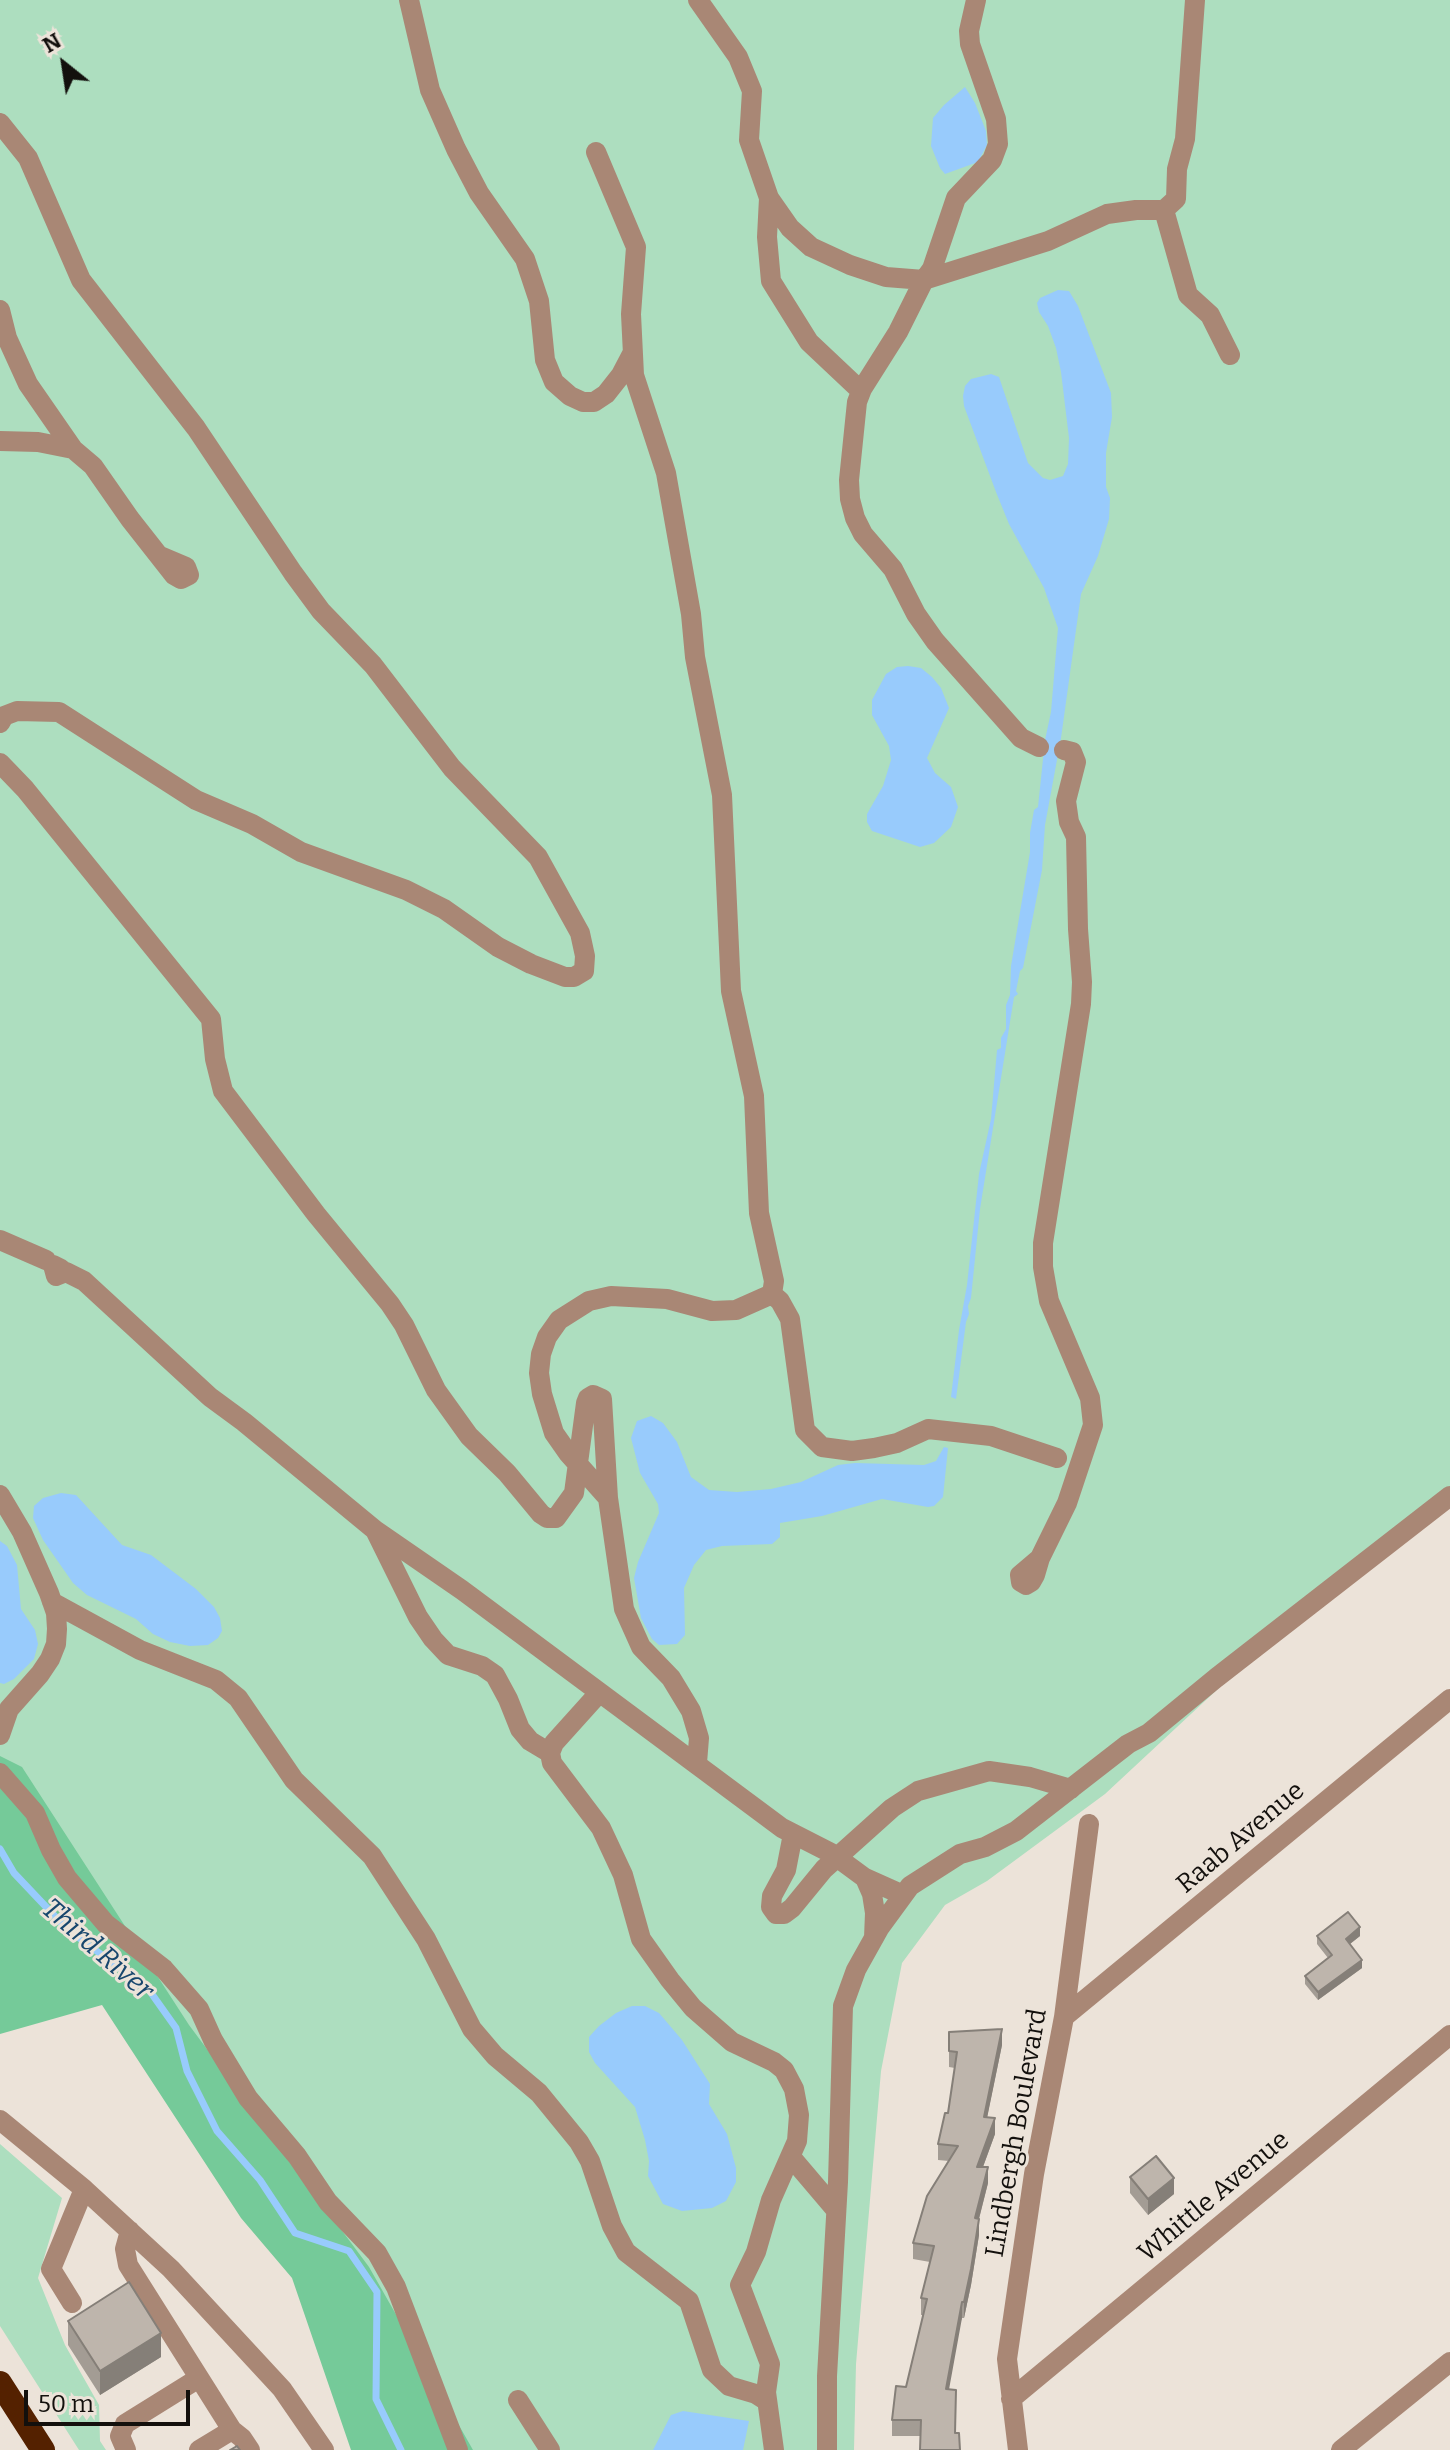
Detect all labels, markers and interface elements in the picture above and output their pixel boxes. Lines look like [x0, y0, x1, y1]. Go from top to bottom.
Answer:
north arrow [24, 24, 104, 104]
text: N [38, 27, 66, 59]
street label: Raab Avenue [1171, 1776, 1311, 1900]
water label: Third River [34, 1892, 160, 2008]
street label: Lindbergh Boulevard [980, 2006, 1054, 2260]
street label: Whittle Avenue [1132, 2125, 1296, 2269]
scale bar [28, 2374, 194, 2424]
text: 50 m [38, 2390, 94, 2418]

